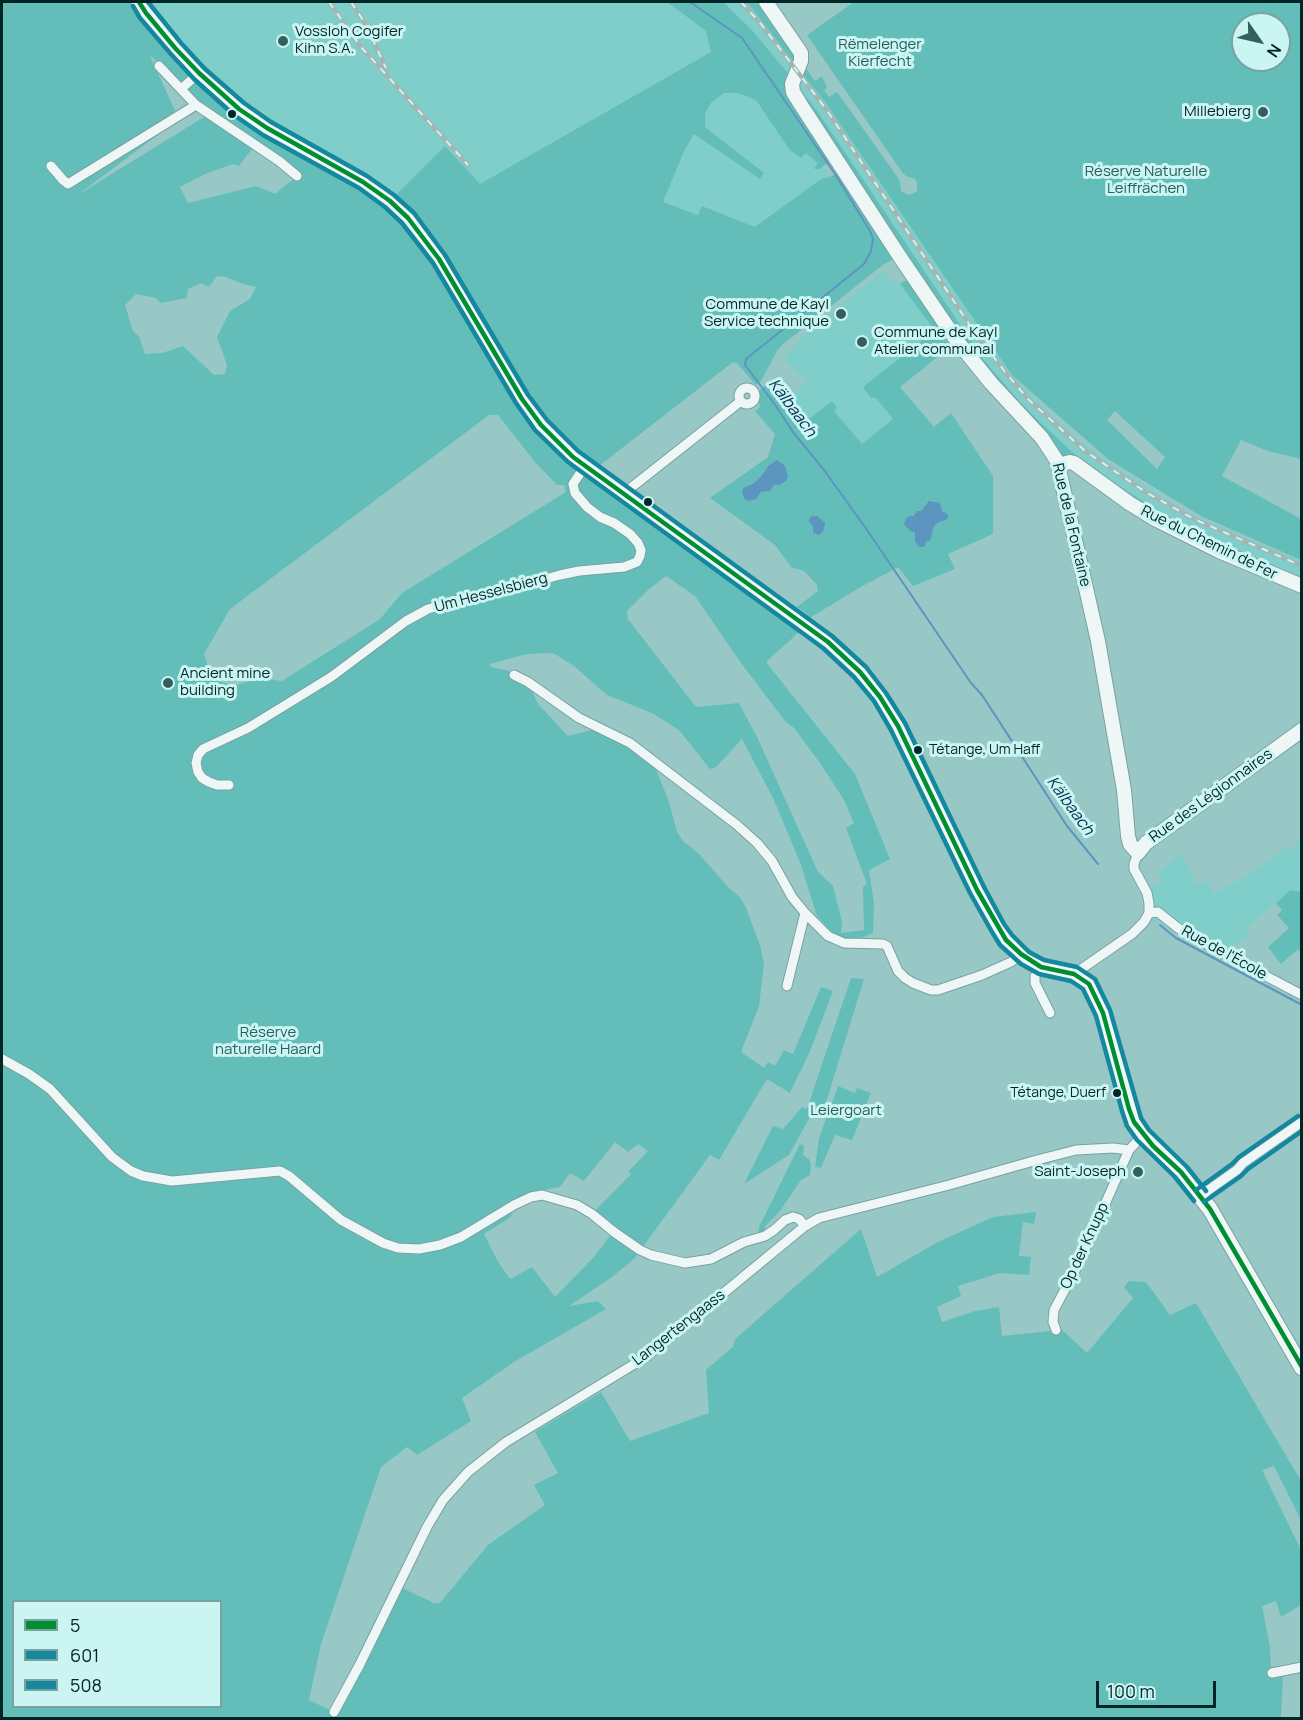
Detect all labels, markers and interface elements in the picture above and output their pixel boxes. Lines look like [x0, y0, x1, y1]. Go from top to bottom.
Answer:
north arrow [1231, 12, 1291, 72]
place label: Vossloh Cogifer Kihn S.A. [295, 23, 403, 58]
marker: Vossloh Cogifer Kihn S.A. [276, 34, 290, 48]
park label: Rëmelenger Kierfecht [838, 36, 922, 71]
text: N [1262, 40, 1287, 62]
place label: Millebierg [1184, 103, 1251, 121]
marker: Millebierg [1256, 105, 1270, 119]
unlabelled marker [226, 108, 238, 120]
park label: Réserve Naturelle Leiffrächen [1085, 163, 1207, 198]
place label: Commune de Kayl Service technique [704, 296, 829, 331]
marker: Commune de Kayl Service technique [834, 307, 848, 321]
place label: Commune de Kayl Atelier communal [874, 324, 997, 359]
marker: Commune de Kayl Atelier communal [855, 335, 869, 349]
water label: Kälbaach [764, 375, 820, 441]
street label: Rue de la Fontaine [1048, 461, 1094, 589]
unlabelled marker [642, 496, 654, 508]
street label: Rue du Chemin de Fer [1138, 502, 1280, 584]
street label: Um Hesselsbierg [432, 569, 550, 617]
place label: Ancient mine building [180, 665, 270, 700]
marker: Ancient mine building [161, 676, 175, 690]
place label: Tétange, Um Haff [929, 742, 1040, 758]
marker: Tétange, Um Haff [912, 744, 924, 756]
street label: Rue des Légionnaires [1146, 745, 1276, 847]
water label: Kälbaach [1042, 773, 1098, 839]
street label: Rue de l'École [1178, 922, 1270, 984]
park label: Réserve naturelle Haard [215, 1024, 321, 1059]
place label: Tétange, Duerf [1010, 1085, 1106, 1101]
marker: Tétange, Duerf [1111, 1087, 1123, 1099]
park label: Leiergoart [810, 1102, 882, 1120]
place label: Saint-Joseph [1034, 1163, 1126, 1181]
marker: Saint-Joseph [1131, 1165, 1145, 1179]
street label: Op der Knupp [1057, 1200, 1113, 1292]
street label: Langertengaass [629, 1286, 729, 1370]
legend [12, 1600, 222, 1708]
text: 5 [70, 1613, 80, 1637]
text: 601 [70, 1643, 99, 1667]
scale bar [1099, 1669, 1219, 1707]
text: 508 [70, 1673, 102, 1697]
text: 100 m [1107, 1679, 1155, 1703]

